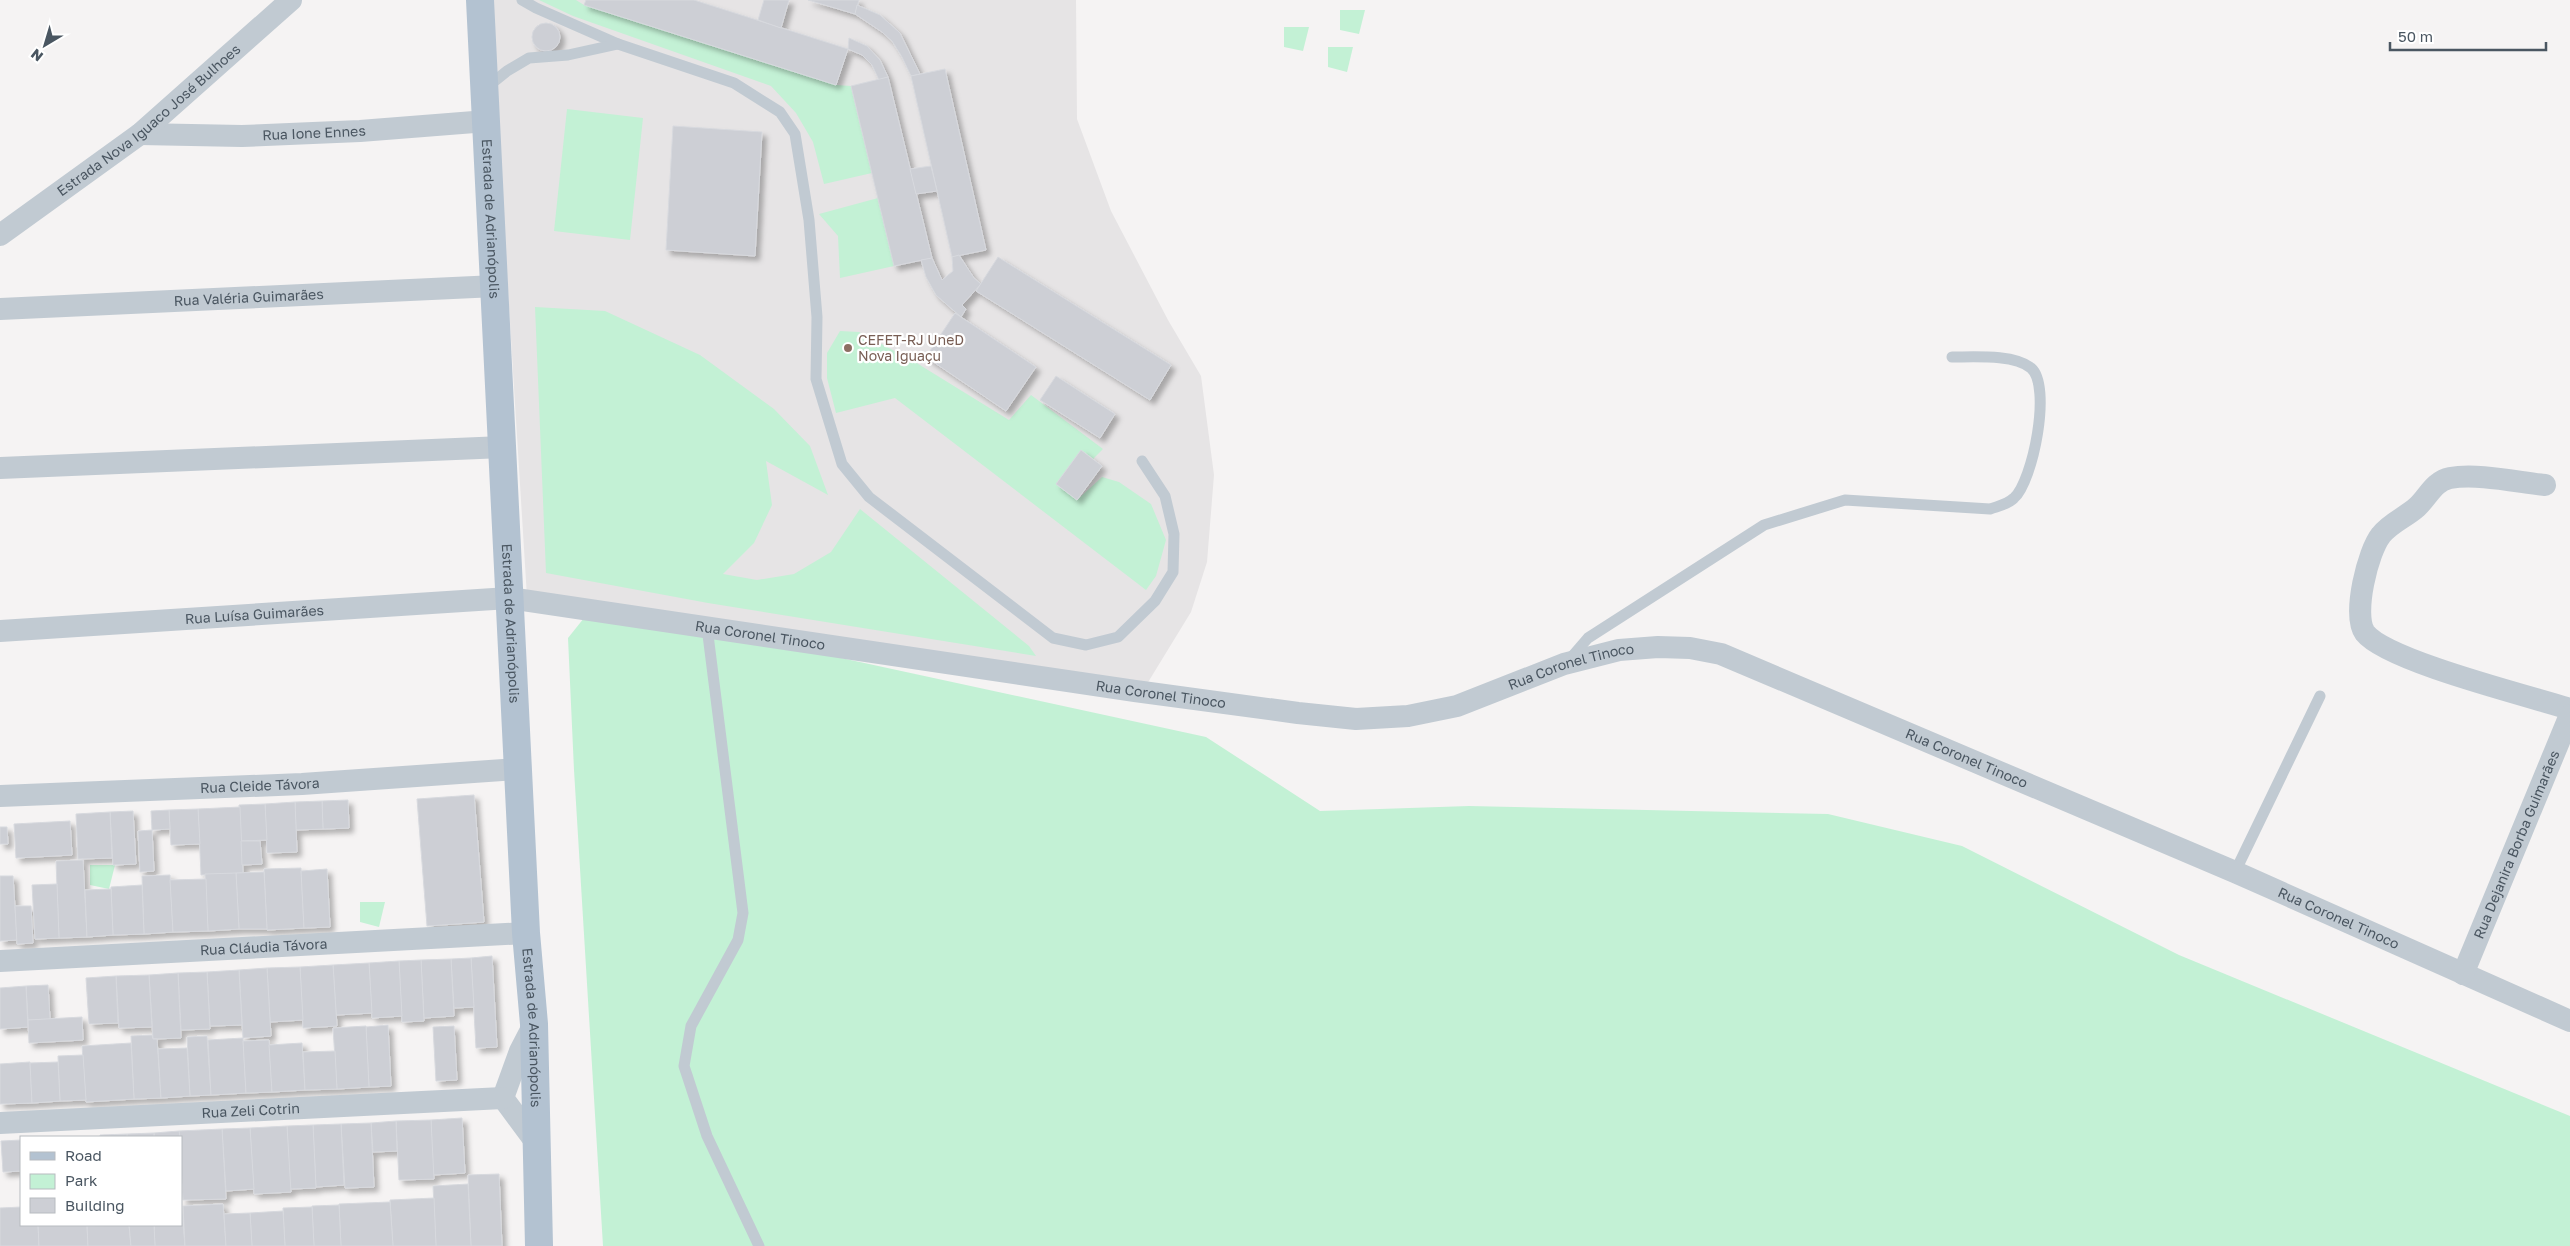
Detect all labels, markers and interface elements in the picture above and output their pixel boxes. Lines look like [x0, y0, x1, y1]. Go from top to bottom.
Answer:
north arrow [20, 20, 70, 70]
scale bar [2390, 20, 2546, 52]
text: 50 m [2398, 27, 2433, 45]
street label: Estrada Nova Iguaco José Bulhoes [53, 40, 243, 199]
text: N [27, 46, 46, 66]
street label: Rua Ione Ennes [262, 122, 366, 143]
street label: Estrada de Adrianópolis [479, 138, 504, 299]
street label: Rua Valéria Guimarães [173, 285, 324, 309]
place label: CEFET-RJ UneD Nova Iguaçu [858, 331, 964, 364]
marker: CEFET-RJ UneD Nova Iguaçu [842, 342, 854, 354]
street label: Estrada de Adrianópolis [499, 543, 524, 703]
street label: Rua Luísa Guimarães [184, 601, 324, 627]
street label: Rua Coronel Tinoco [694, 617, 826, 653]
street label: Rua Coronel Tinoco [1505, 640, 1635, 693]
street label: Rua Coronel Tinoco [1095, 676, 1227, 711]
street label: Rua Coronel Tinoco [1903, 724, 2030, 791]
street label: Rua Dejanira Borba Guimarães [2469, 748, 2563, 941]
street label: Rua Cleide Távora [200, 774, 320, 796]
street label: Rua Coronel Tinoco [2276, 883, 2402, 952]
street label: Rua Cláudia Távora [199, 935, 328, 958]
street label: Estrada de Adrianópolis [519, 947, 545, 1108]
street label: Rua Zeli Cotrin [201, 1099, 300, 1121]
legend [20, 1136, 182, 1226]
text: Road [65, 1146, 102, 1164]
text: Park [65, 1171, 98, 1189]
text: Building [65, 1196, 125, 1214]

